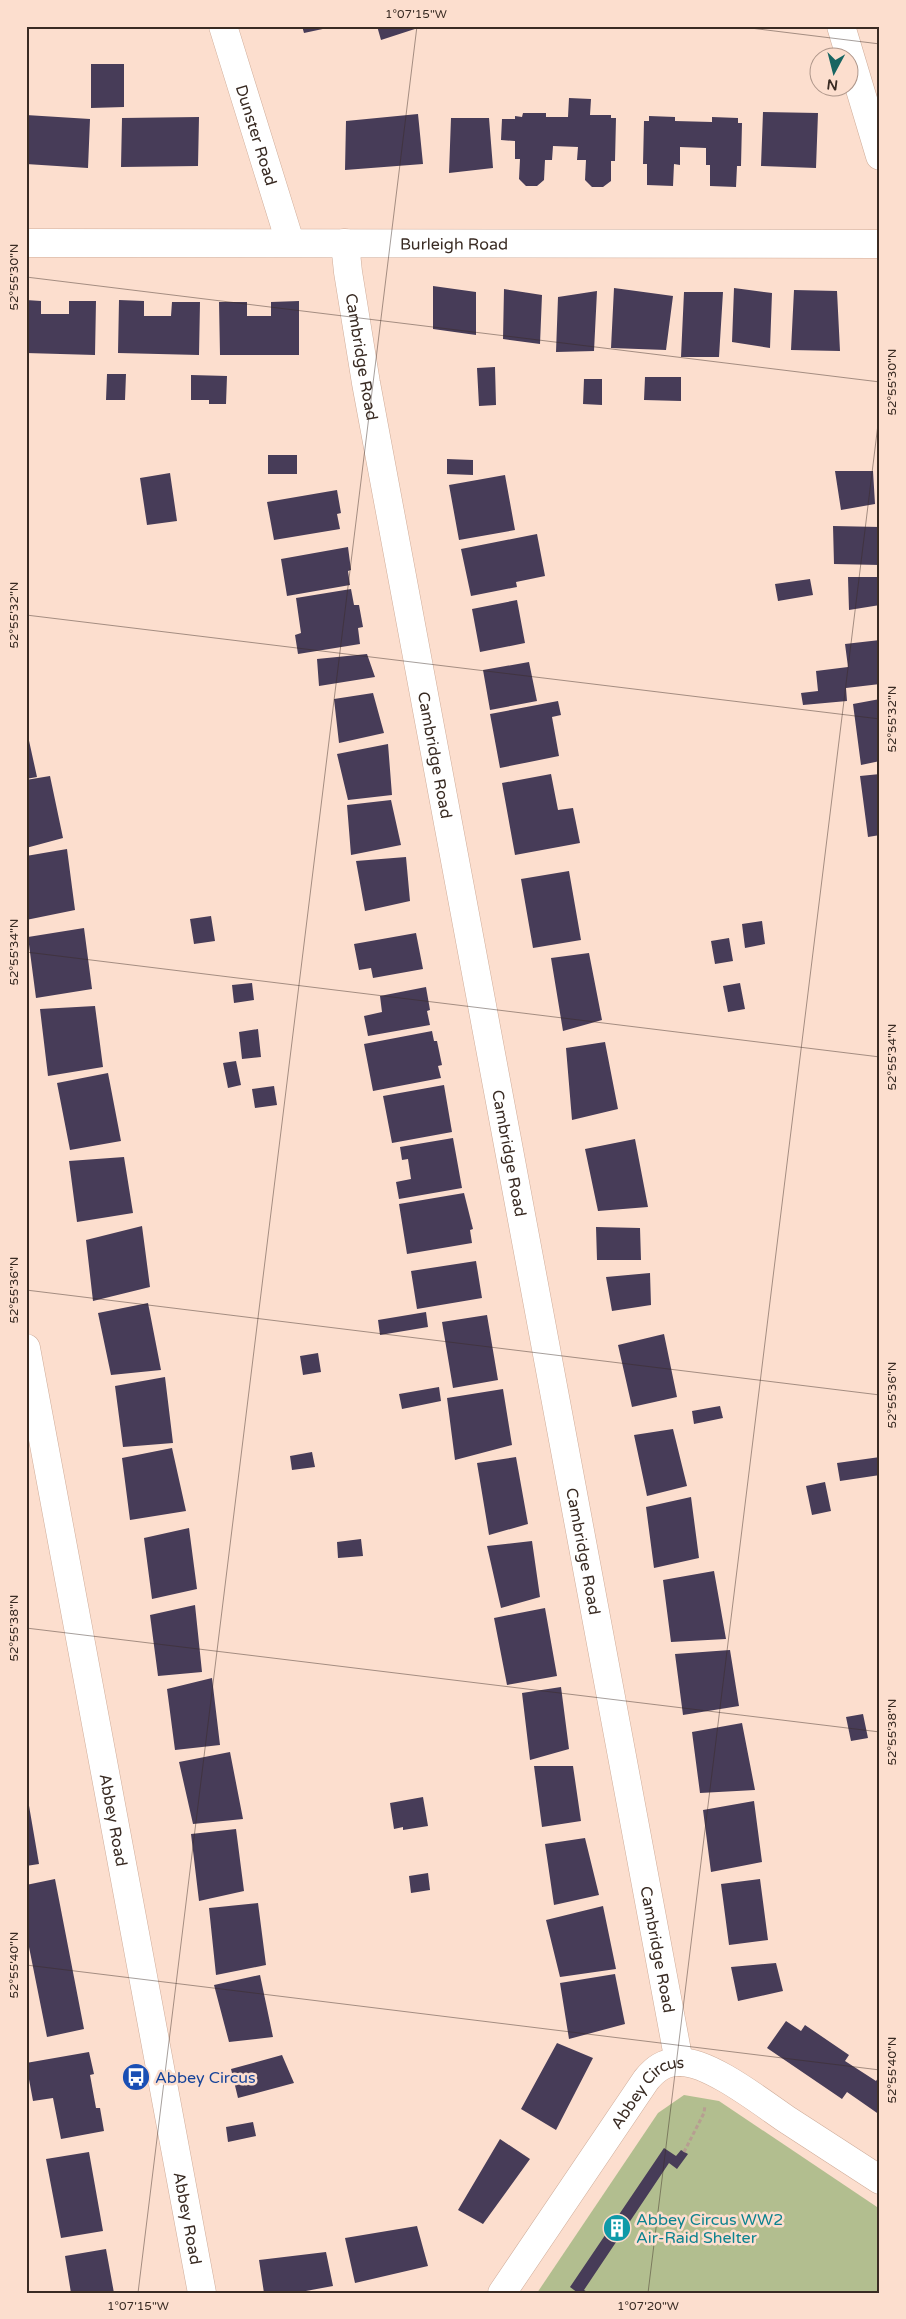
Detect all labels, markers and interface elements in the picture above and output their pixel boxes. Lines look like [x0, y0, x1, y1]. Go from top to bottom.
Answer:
text: 1°07'15"W [385, 7, 447, 21]
north arrow [808, 48, 858, 98]
text: N [826, 75, 839, 94]
street label: Dunster Road [231, 82, 281, 188]
street label: Burleigh Road [400, 234, 508, 255]
text: 52°55'30"N [7, 244, 21, 311]
street label: Cambridge Road [341, 292, 382, 422]
text: 52°55'30"N [885, 349, 899, 416]
text: 52°55'32"N [7, 582, 21, 649]
text: 52°55'32"N [885, 686, 899, 753]
street label: Cambridge Road [413, 690, 456, 820]
text: 52°55'34"N [7, 919, 21, 986]
text: 52°55'34"N [885, 1024, 899, 1091]
street label: Cambridge Road [487, 1088, 530, 1218]
text: 52°55'36"N [7, 1257, 21, 1324]
text: 52°55'36"N [885, 1362, 899, 1429]
street label: Cambridge Road [561, 1486, 604, 1617]
text: 52°55'38"N [7, 1595, 21, 1662]
text: 52°55'38"N [885, 1699, 899, 1766]
street label: Abbey Road [94, 1772, 131, 1868]
street label: Cambridge Road [635, 1884, 679, 2015]
text: 52°55'40"N [7, 1932, 21, 1999]
text: 52°55'40"N [885, 2037, 899, 2104]
street label: Abbey Circus [607, 2053, 684, 2133]
bus stop icon: Abbey Circus [121, 2062, 151, 2092]
place label: Abbey Circus [155, 2068, 256, 2088]
street label: Abbey Road [169, 2170, 205, 2266]
place label: Abbey Circus WW2 Air-Raid Shelter [636, 2210, 783, 2248]
building icon: Abbey Circus WW2 Air-Raid Shelter [602, 2213, 632, 2243]
text: 1°07'15"W [107, 2299, 169, 2313]
text: 1°07'20"W [617, 2299, 679, 2313]

